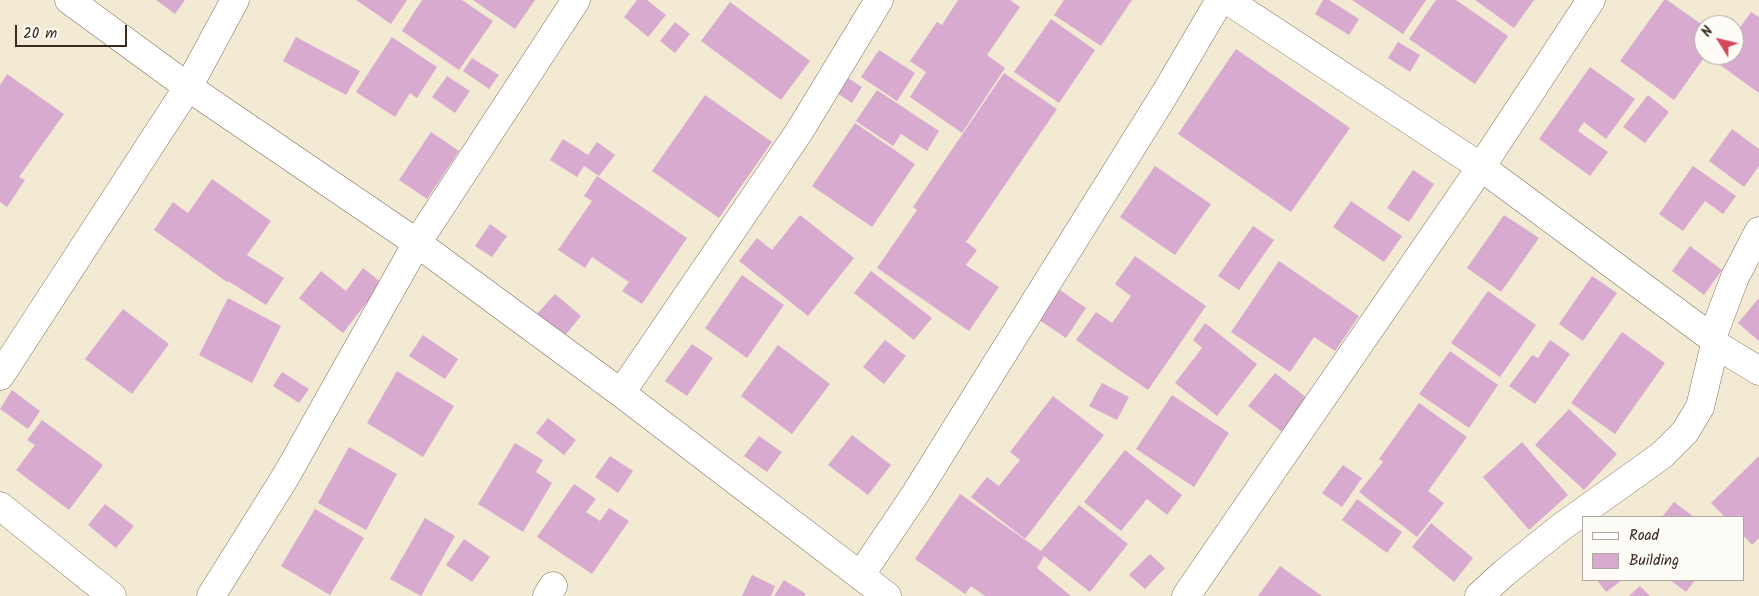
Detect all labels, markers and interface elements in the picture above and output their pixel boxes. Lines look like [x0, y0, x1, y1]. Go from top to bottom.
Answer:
scale bar [18, 15, 130, 47]
north arrow [1694, 15, 1744, 65]
text: 20 m [23, 22, 57, 46]
text: N [1696, 22, 1719, 42]
legend [1582, 516, 1744, 581]
text: Road [1629, 524, 1659, 548]
text: Building [1629, 549, 1679, 573]

